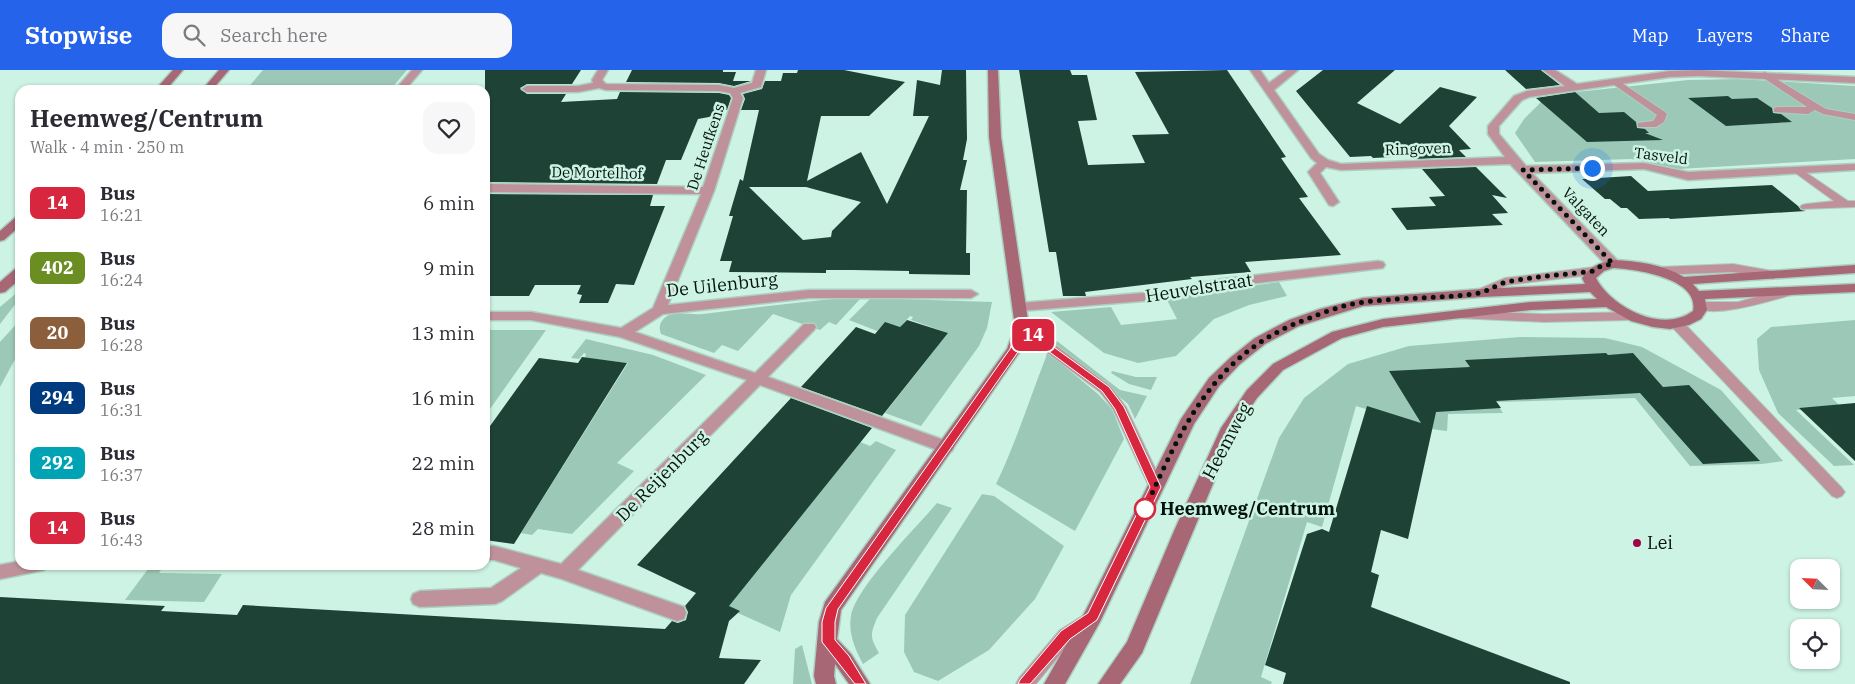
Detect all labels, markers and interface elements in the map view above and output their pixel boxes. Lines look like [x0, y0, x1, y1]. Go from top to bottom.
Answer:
search box [162, 13, 512, 58]
text: Stopwise [25, 19, 132, 51]
icon: search [180, 21, 208, 49]
text: Search here [220, 23, 327, 47]
text: Map [1632, 24, 1669, 47]
text: Layers [1697, 24, 1753, 47]
text: Share [1781, 24, 1830, 47]
street label: De Heufkens [683, 101, 728, 193]
text: Heemweg/Centrum [30, 102, 263, 134]
button: heart [423, 102, 475, 154]
text: Walk · 4 min · 250 m [30, 137, 184, 157]
street label: Ringoven [1385, 138, 1452, 159]
street label: Tasveld [1633, 143, 1689, 168]
your location [1580, 156, 1605, 181]
street label: De Mortelhof [551, 162, 644, 183]
text: Bus [100, 181, 135, 205]
street label: Valgaten [1558, 183, 1615, 240]
text: 14 [47, 191, 68, 214]
text: 6 min [423, 191, 475, 215]
text: 16:21 [100, 205, 143, 225]
text: Bus [100, 246, 135, 270]
text: 402 [41, 256, 74, 279]
text: 9 min [423, 256, 475, 280]
street label: De Uilenburg [665, 267, 779, 302]
street label: Heuvelstraat [1144, 268, 1254, 307]
text: 16:24 [100, 270, 143, 290]
text: Bus [100, 311, 135, 335]
line badge: 14 [1010, 319, 1056, 351]
text: 20 [47, 321, 68, 344]
text: 13 min [412, 321, 475, 345]
text: 14 [1022, 323, 1044, 346]
text: 16:28 [100, 335, 143, 355]
text: Bus [100, 376, 135, 400]
text: 294 [41, 386, 74, 409]
text: 16 min [412, 386, 475, 410]
street label: Heemweg [1197, 398, 1256, 483]
text: 16:31 [100, 400, 143, 420]
street label: De Reijenburg [611, 425, 712, 526]
text: Bus [100, 441, 135, 465]
text: 292 [41, 451, 74, 474]
text: 22 min [412, 451, 475, 475]
text: 16:37 [100, 465, 143, 485]
place label: Heemweg/Centrum [1160, 497, 1335, 520]
marker: Heemweg/Centrum [1134, 498, 1156, 520]
text: Bus [100, 506, 135, 530]
text: 14 [47, 516, 68, 539]
text: 28 min [412, 516, 475, 540]
text: 16:43 [100, 530, 143, 550]
place label: Lei [1647, 531, 1673, 554]
marker: Lei [1631, 537, 1643, 549]
north arrow [1790, 559, 1840, 609]
map controls [1790, 559, 1840, 669]
button: locate [1790, 619, 1840, 669]

